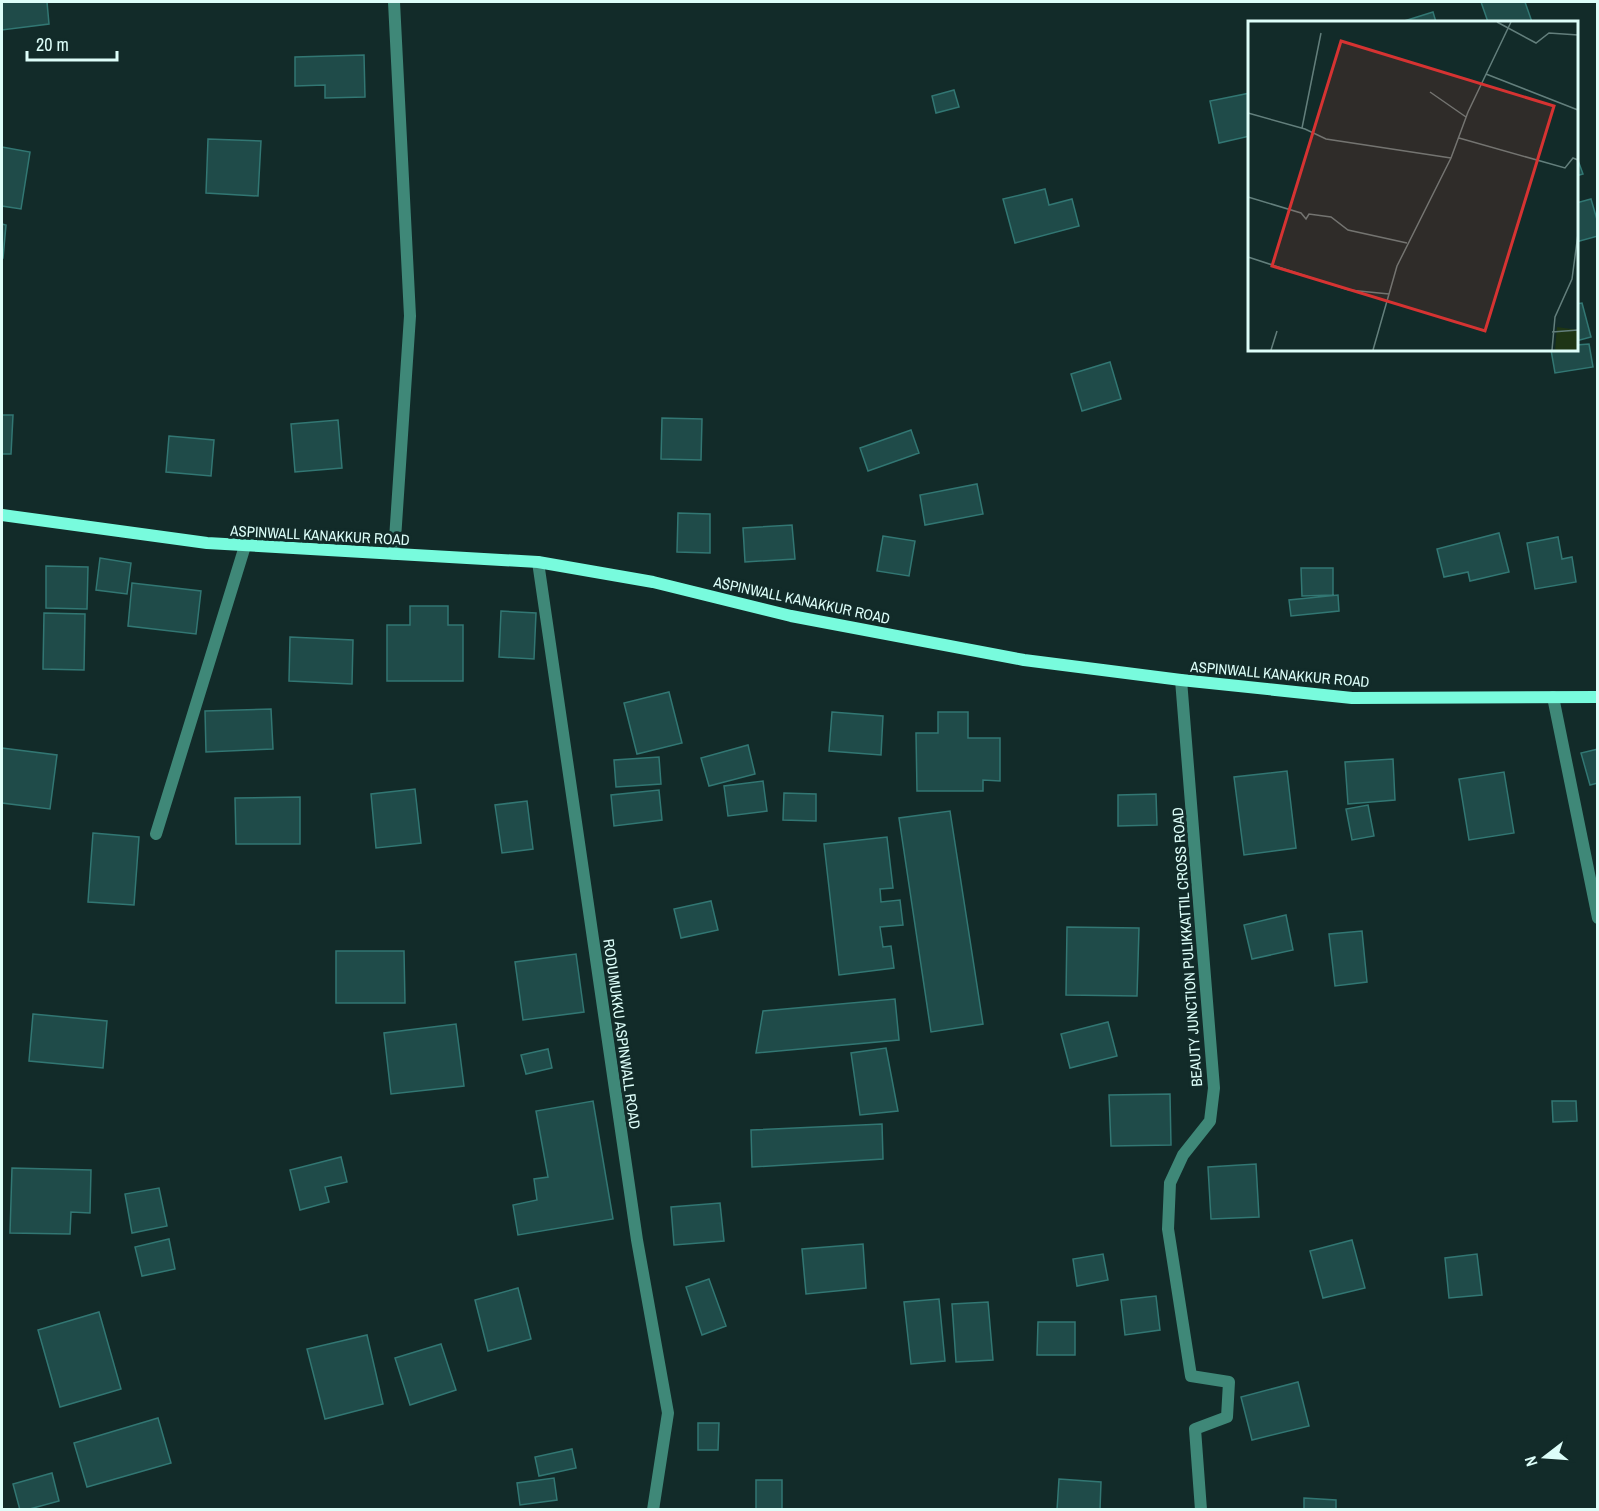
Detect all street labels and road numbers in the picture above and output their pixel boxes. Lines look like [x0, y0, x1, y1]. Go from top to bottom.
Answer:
street label: ASPINWALL KANAKKUR ROAD [229, 520, 410, 550]
street label: ASPINWALL KANAKKUR ROAD [711, 571, 892, 629]
street label: ASPINWALL KANAKKUR ROAD [1189, 656, 1370, 692]
street label: BEAUTY JUNCTION PULIKKATTIL CROSS ROAD [1167, 806, 1207, 1087]
street label: RODUMUKKU ASPINWALL ROAD [598, 938, 646, 1131]

